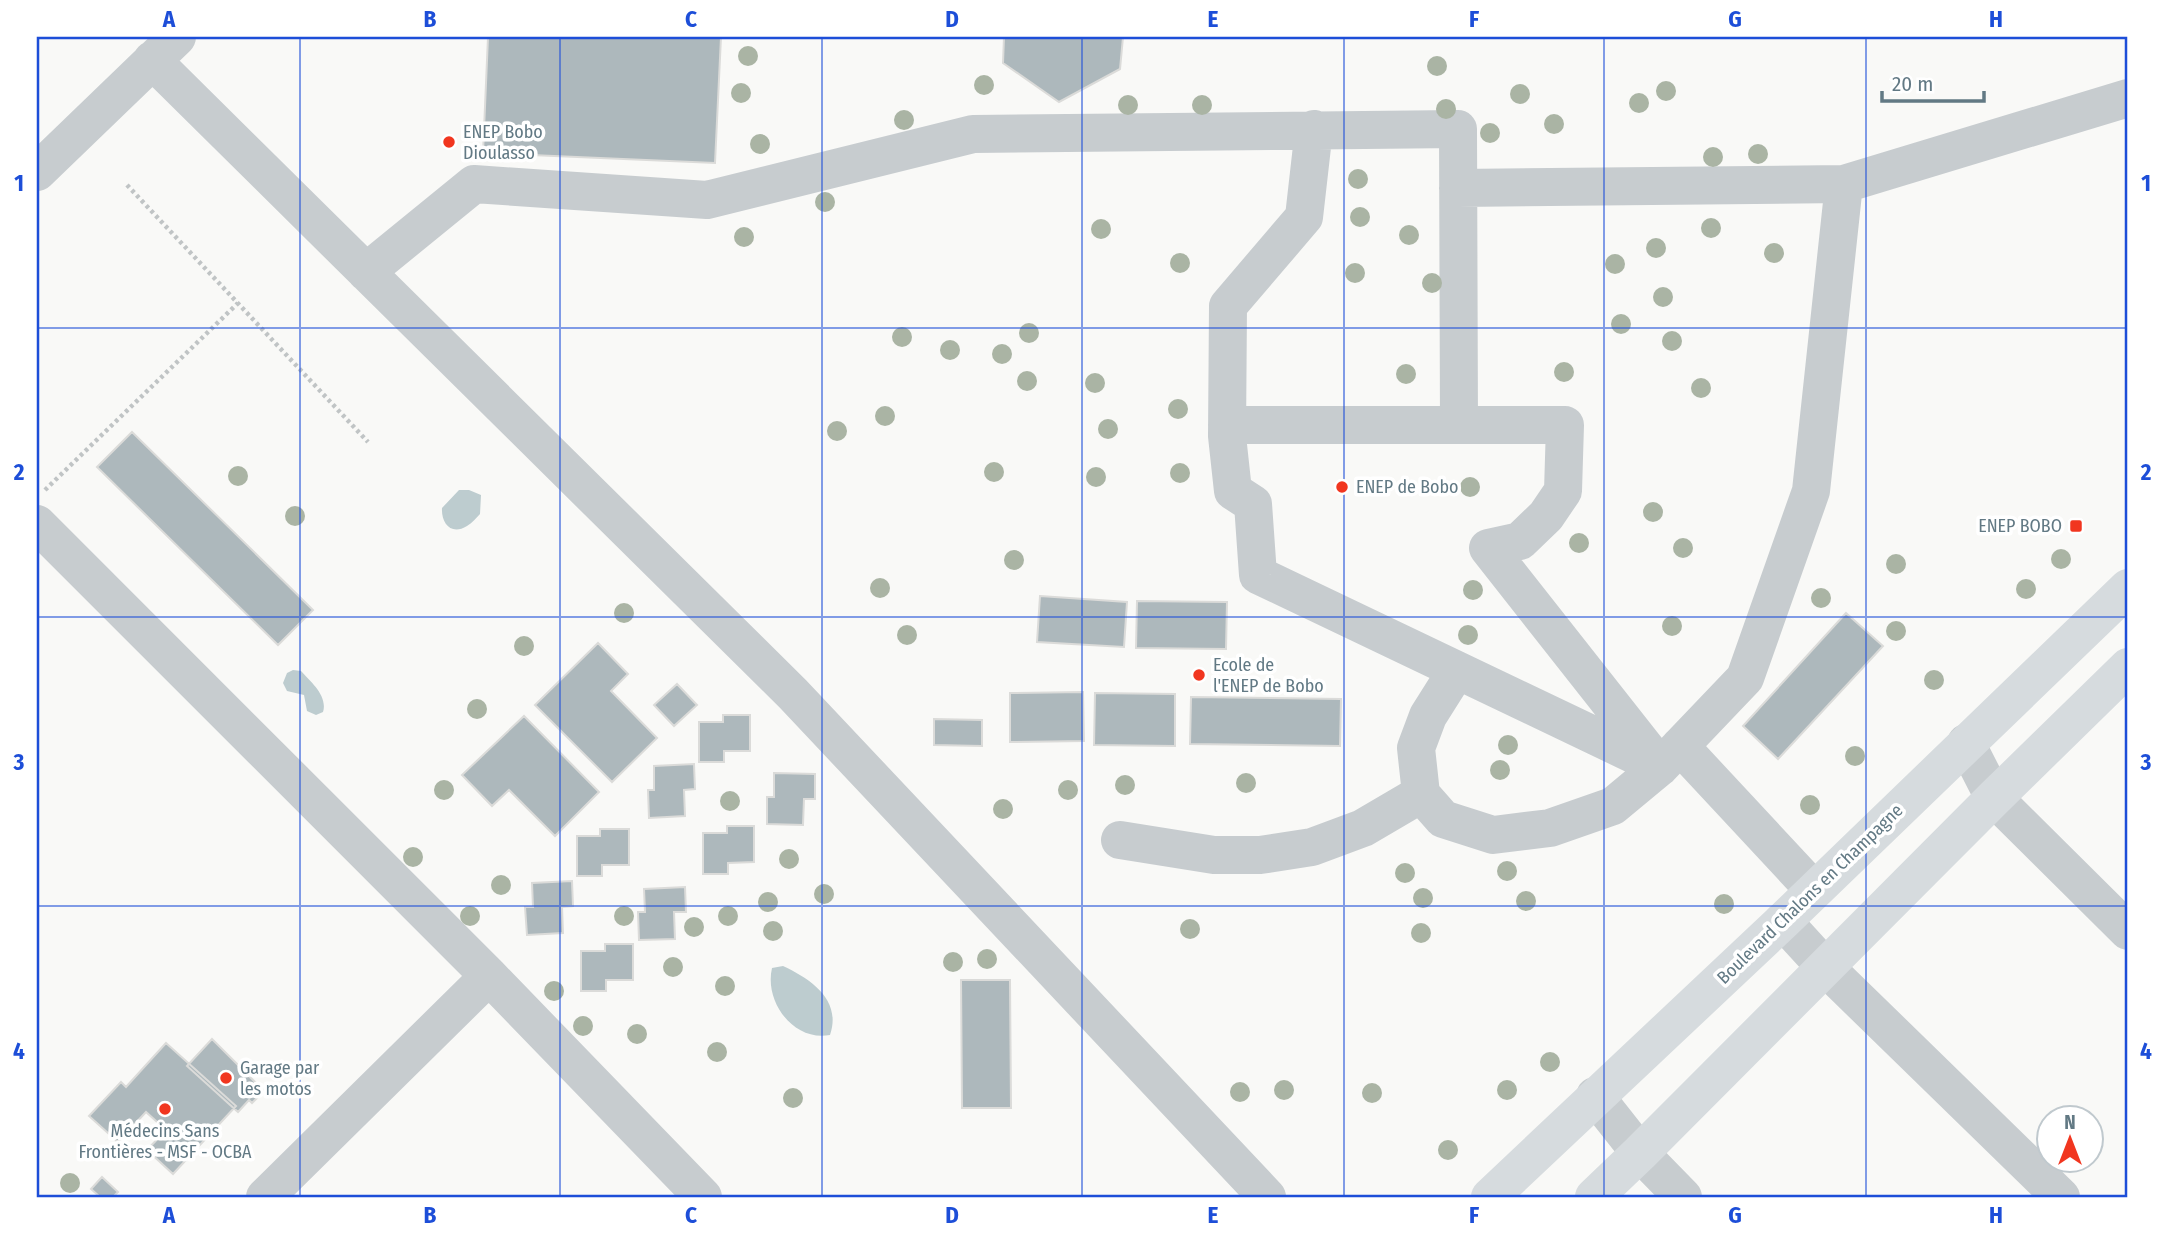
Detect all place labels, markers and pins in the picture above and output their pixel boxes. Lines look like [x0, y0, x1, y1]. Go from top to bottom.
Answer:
place label: ENEP Bobo Dioulasso [463, 121, 543, 164]
marker: ENEP Bobo Dioulasso [441, 134, 457, 150]
place label: ENEP de Bobo [1356, 476, 1459, 498]
marker: ENEP de Bobo [1334, 479, 1350, 495]
place label: ENEP BOBO [1978, 515, 2062, 537]
marker: ENEP BOBO [2068, 518, 2084, 534]
place label: Ecole de l'ENEP de Bobo [1213, 654, 1324, 697]
marker: Ecole de l'ENEP de Bobo [1191, 667, 1207, 683]
place label: Garage par les motos [240, 1057, 320, 1100]
marker: Garage par les motos [218, 1070, 234, 1086]
marker: Médecins Sans Frontières - MSF - OCBA [157, 1101, 173, 1117]
place label: Médecins Sans Frontières - MSF - OCBA [79, 1120, 252, 1163]

